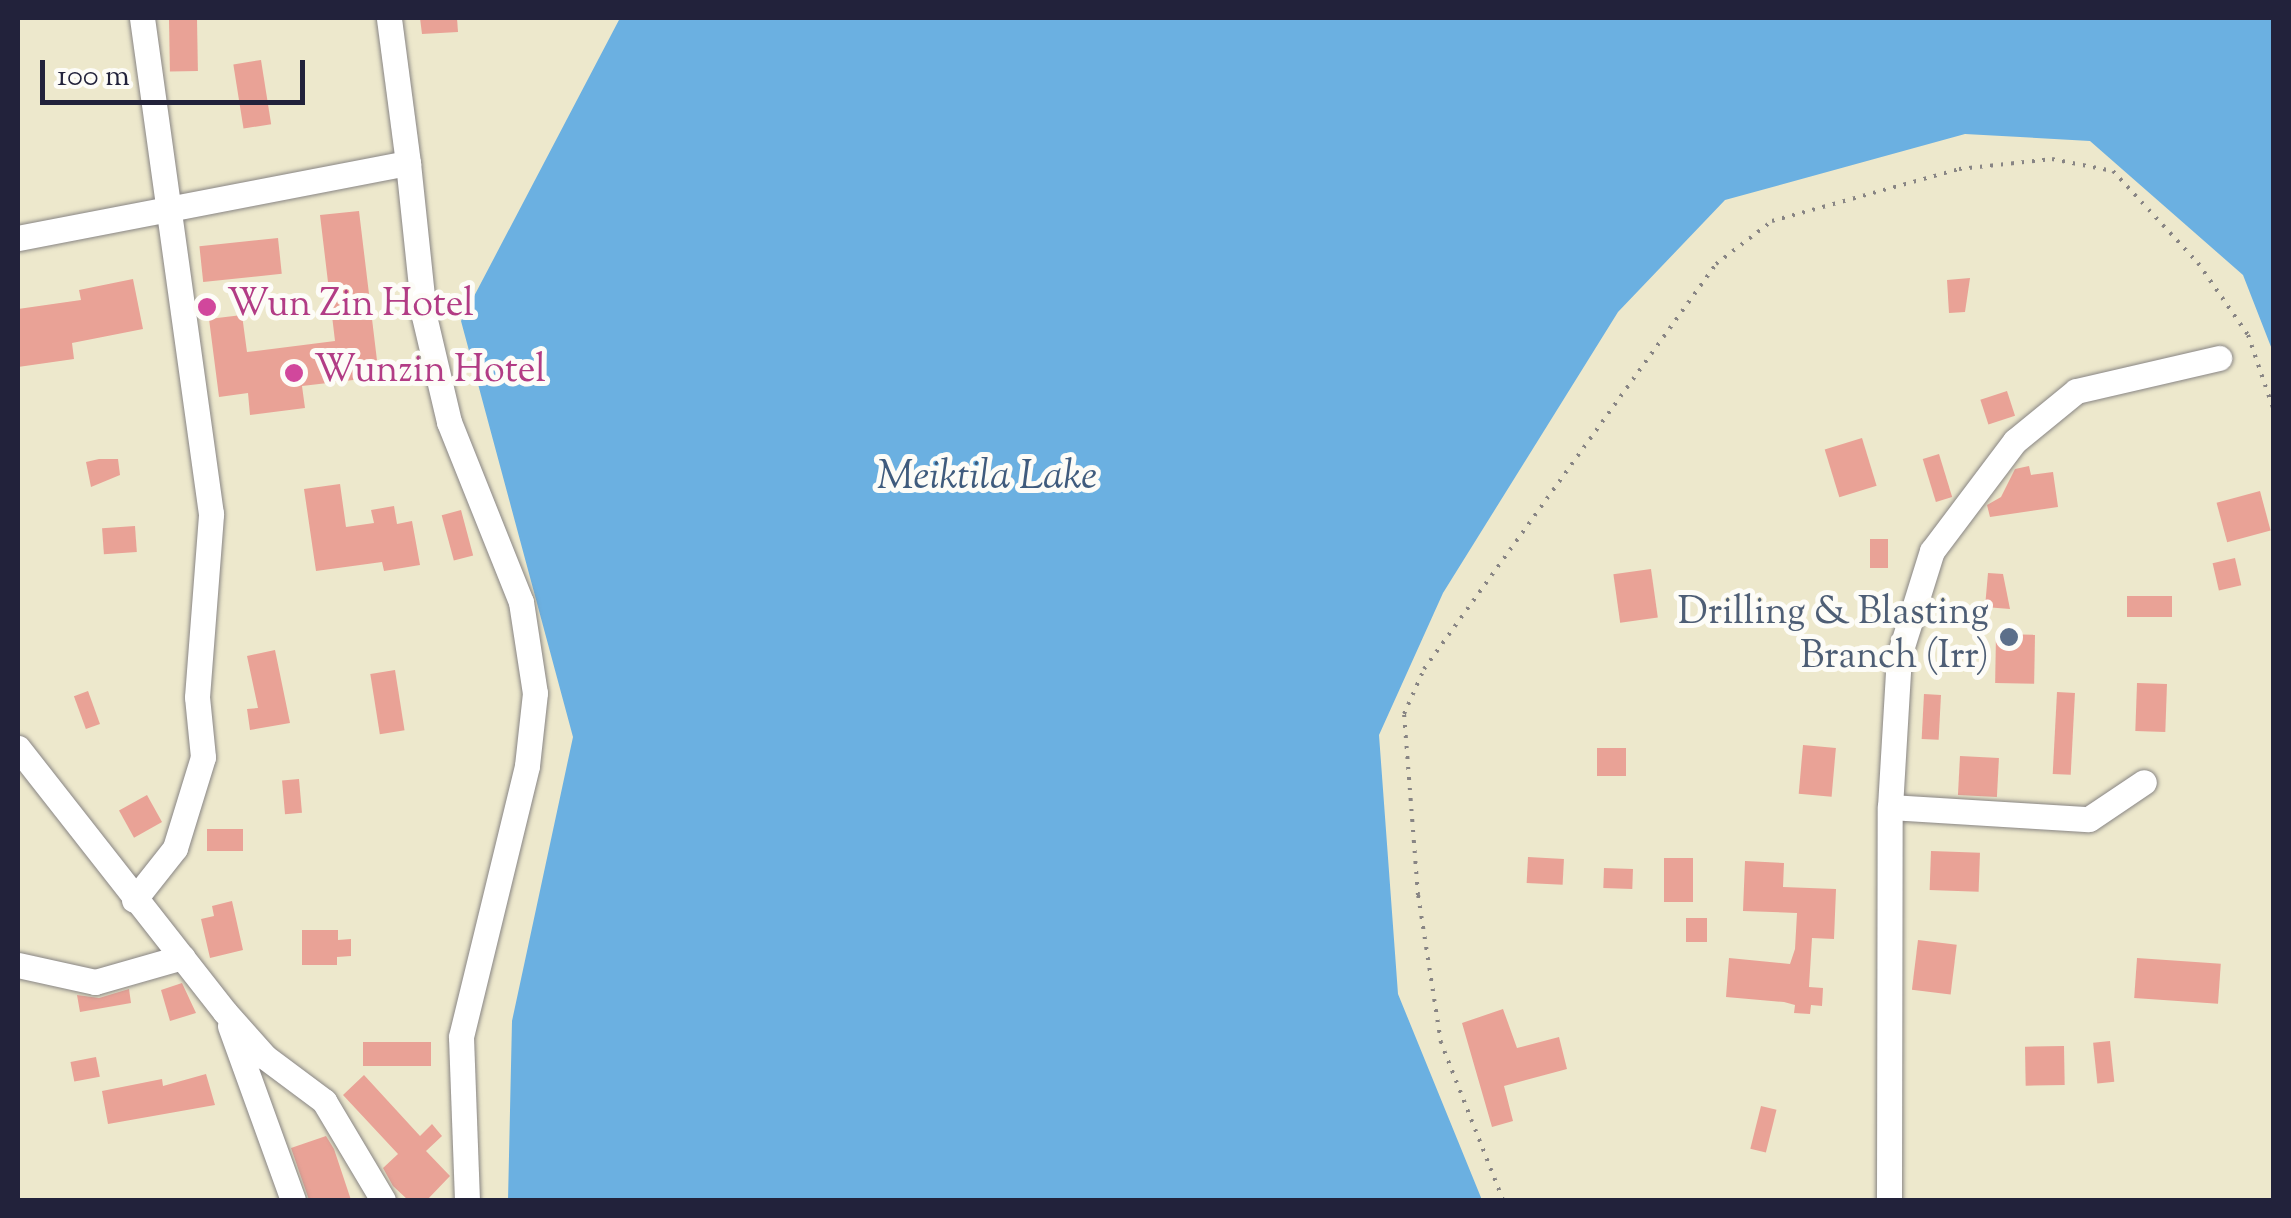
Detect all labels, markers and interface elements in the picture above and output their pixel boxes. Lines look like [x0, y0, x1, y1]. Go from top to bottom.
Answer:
scale bar [45, 40, 310, 102]
text: 100 m [57, 56, 130, 99]
place label: Wun Zin Hotel [227, 284, 474, 330]
marker: Wun Zin Hotel [196, 296, 218, 318]
place label: Wunzin Hotel [314, 350, 546, 396]
marker: Wunzin Hotel [283, 362, 305, 384]
water label: Meiktila Lake [877, 455, 1097, 503]
place label: Drilling & Blasting Branch (Irr) [1678, 592, 1989, 682]
marker: Drilling & Blasting Branch (Irr) [1998, 626, 2020, 648]

